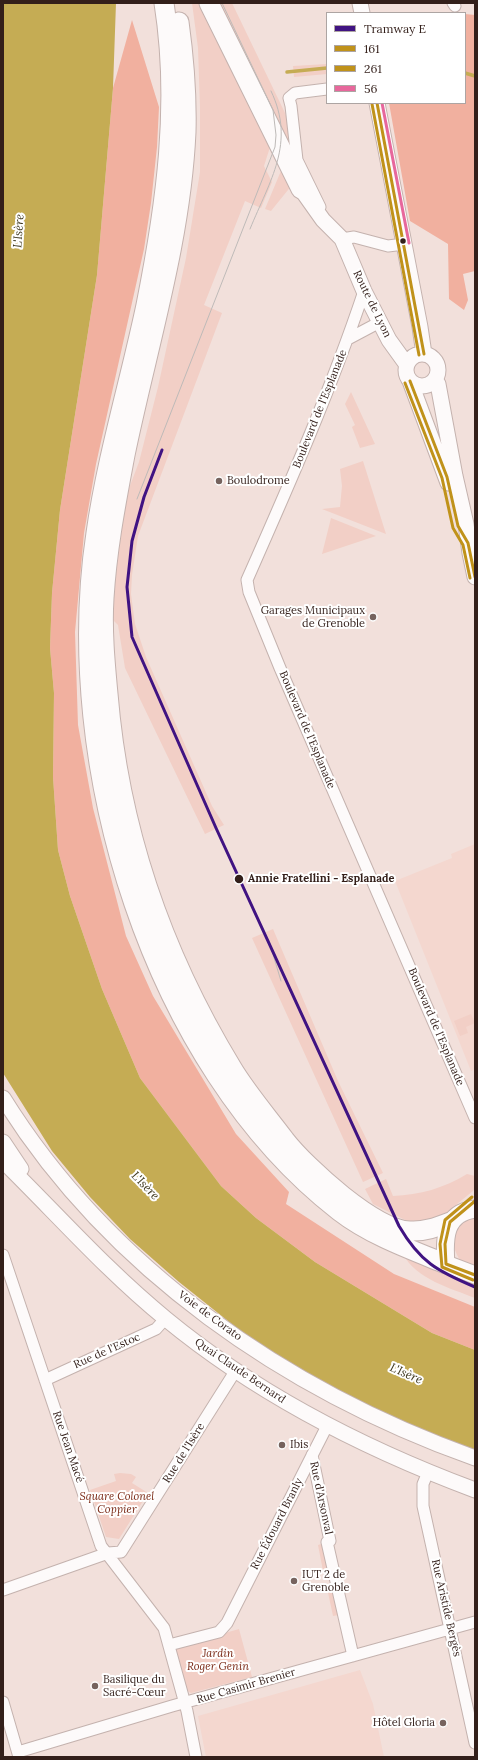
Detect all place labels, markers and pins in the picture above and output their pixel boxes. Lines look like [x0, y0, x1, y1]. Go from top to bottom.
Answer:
unlabelled marker [398, 236, 408, 246]
place label: Boulodrome [227, 474, 290, 488]
marker: Boulodrome [214, 476, 224, 486]
place label: Garages Municipaux de Grenoble [261, 604, 365, 630]
marker: Garages Municipaux de Grenoble [368, 612, 378, 622]
place label: Annie Fratellini - Esplanade [248, 872, 394, 886]
marker: Annie Fratellini - Esplanade [233, 873, 245, 885]
place label: Ibis [290, 1438, 308, 1452]
marker: Ibis [277, 1440, 287, 1450]
place label: IUT 2 de Grenoble [302, 1568, 349, 1594]
marker: IUT 2 de Grenoble [289, 1576, 299, 1586]
place label: Basilique du Sacré-Cœur [103, 1673, 166, 1699]
marker: Basilique du Sacré-Cœur [90, 1681, 100, 1691]
place label: Hôtel Gloria [373, 1716, 435, 1730]
marker: Hôtel Gloria [438, 1718, 448, 1728]

